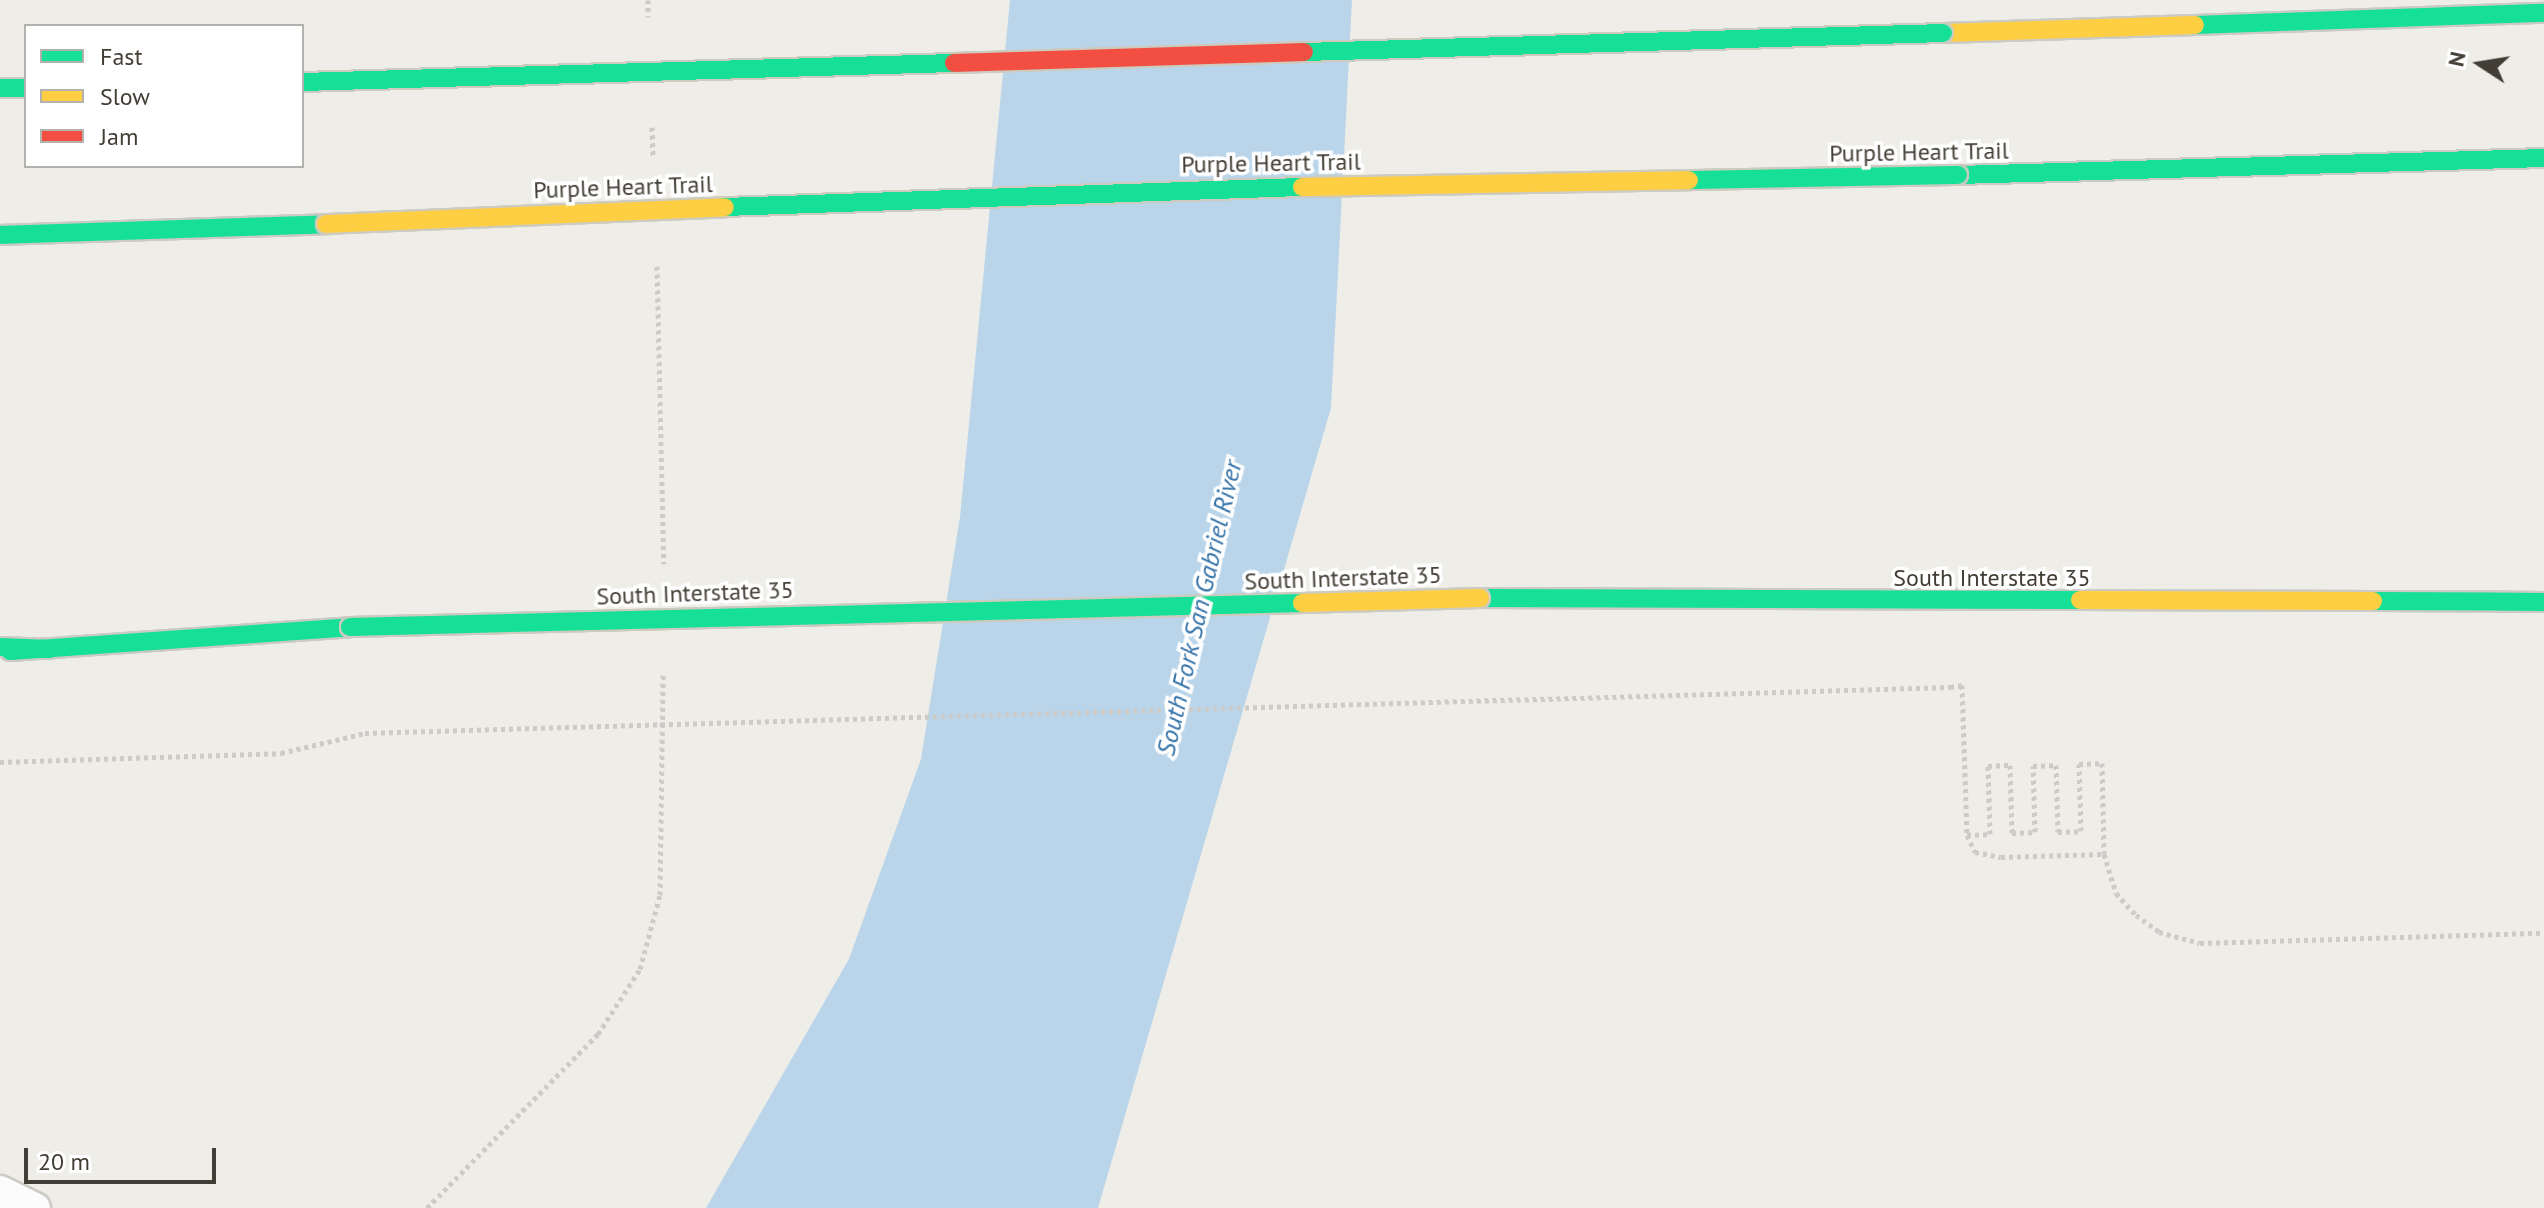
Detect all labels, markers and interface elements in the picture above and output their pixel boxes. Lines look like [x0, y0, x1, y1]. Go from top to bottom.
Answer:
legend [24, 24, 304, 168]
north arrow [2440, 24, 2520, 104]
text: Fast [100, 41, 143, 72]
text: N [2441, 49, 2472, 69]
text: Slow [100, 81, 150, 112]
text: Jam [100, 121, 138, 152]
street label: Purple Heart Trail [1829, 136, 2009, 168]
street label: Purple Heart Trail [1181, 147, 1361, 179]
street label: Purple Heart Trail [532, 169, 714, 205]
water label: South Fork San Gabriel River [1150, 457, 1248, 759]
street label: South Interstate 35 [1244, 560, 1442, 596]
street label: South Interstate 35 [1893, 564, 2091, 592]
street label: South Interstate 35 [596, 575, 794, 611]
scale bar [28, 1132, 220, 1182]
text: 20 m [38, 1146, 90, 1177]

